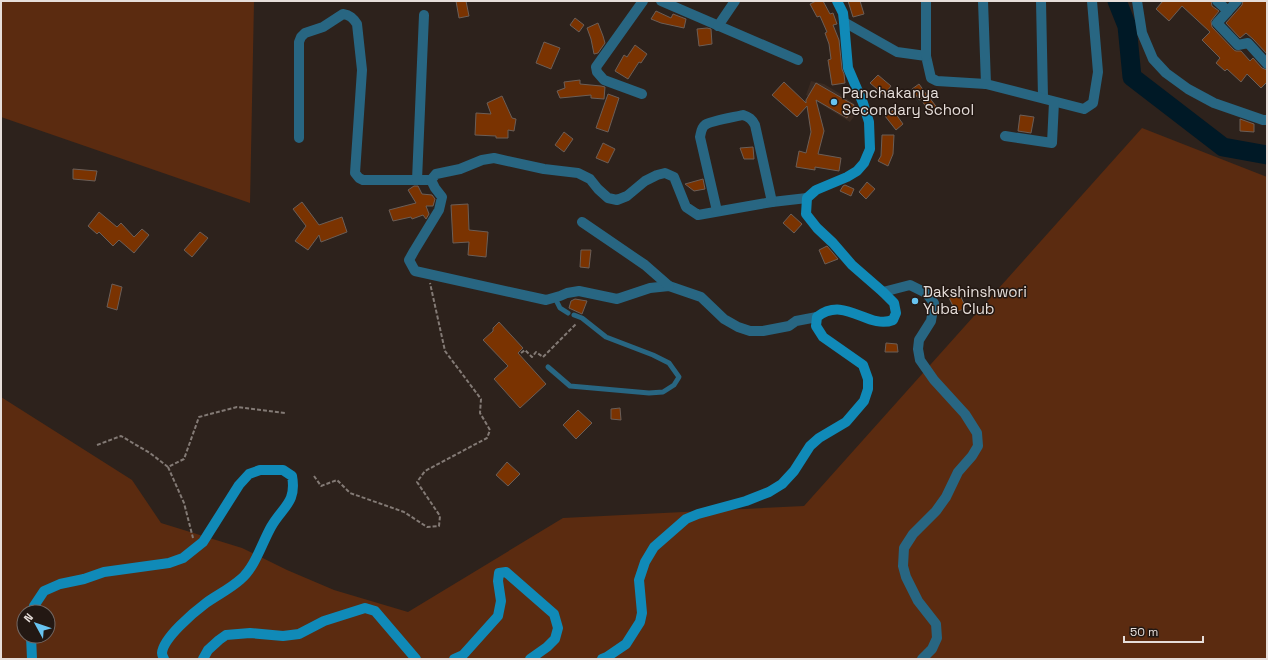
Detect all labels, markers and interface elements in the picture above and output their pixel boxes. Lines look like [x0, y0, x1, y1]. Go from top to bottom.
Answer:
place label: Panchakanya Secondary School [842, 83, 974, 119]
marker: Panchakanya Secondary School [829, 97, 839, 107]
place label: Dakshinshwori Yuba Club [923, 282, 1027, 318]
marker: Dakshinshwori Yuba Club [910, 296, 920, 306]
north arrow [16, 604, 56, 644]
text: N [21, 610, 36, 625]
scale bar [1124, 618, 1203, 644]
text: 50 m [1130, 624, 1158, 640]

